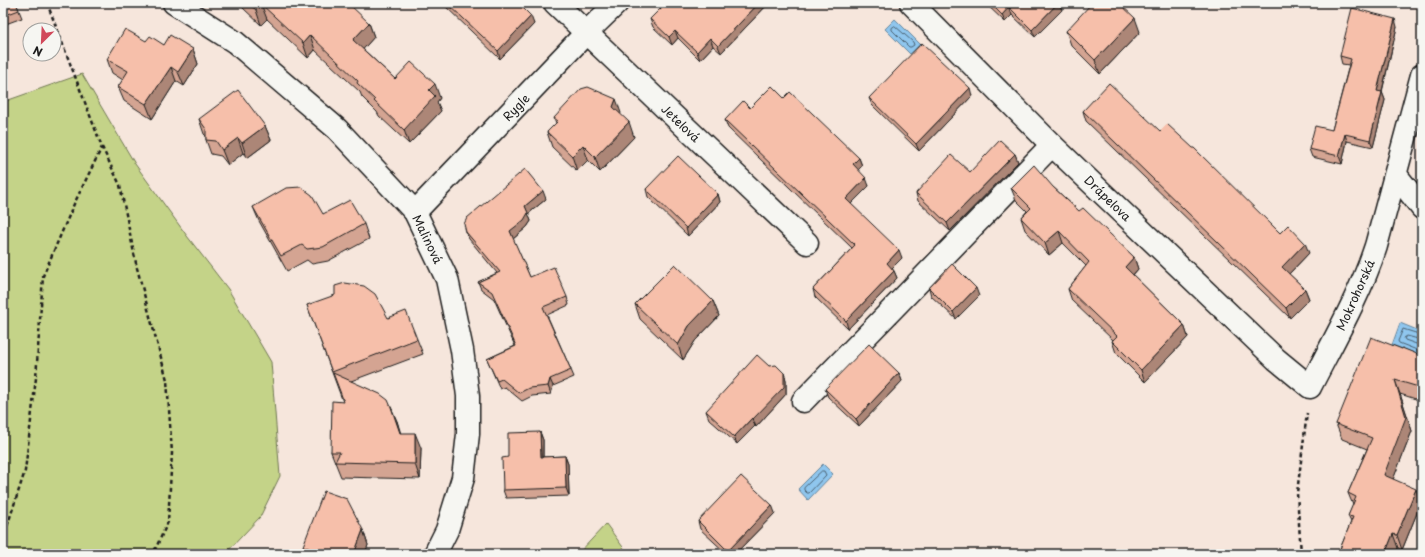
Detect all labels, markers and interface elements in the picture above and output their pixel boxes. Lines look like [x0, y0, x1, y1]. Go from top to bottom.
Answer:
north arrow [22, 22, 62, 62]
text: N [30, 42, 45, 61]
street label: Rygle [498, 89, 534, 125]
street label: Jetelová [658, 100, 705, 147]
street label: Drápelova [1080, 171, 1136, 225]
street label: Malinová [408, 211, 448, 267]
street label: Mokrohorská [1331, 256, 1379, 333]

